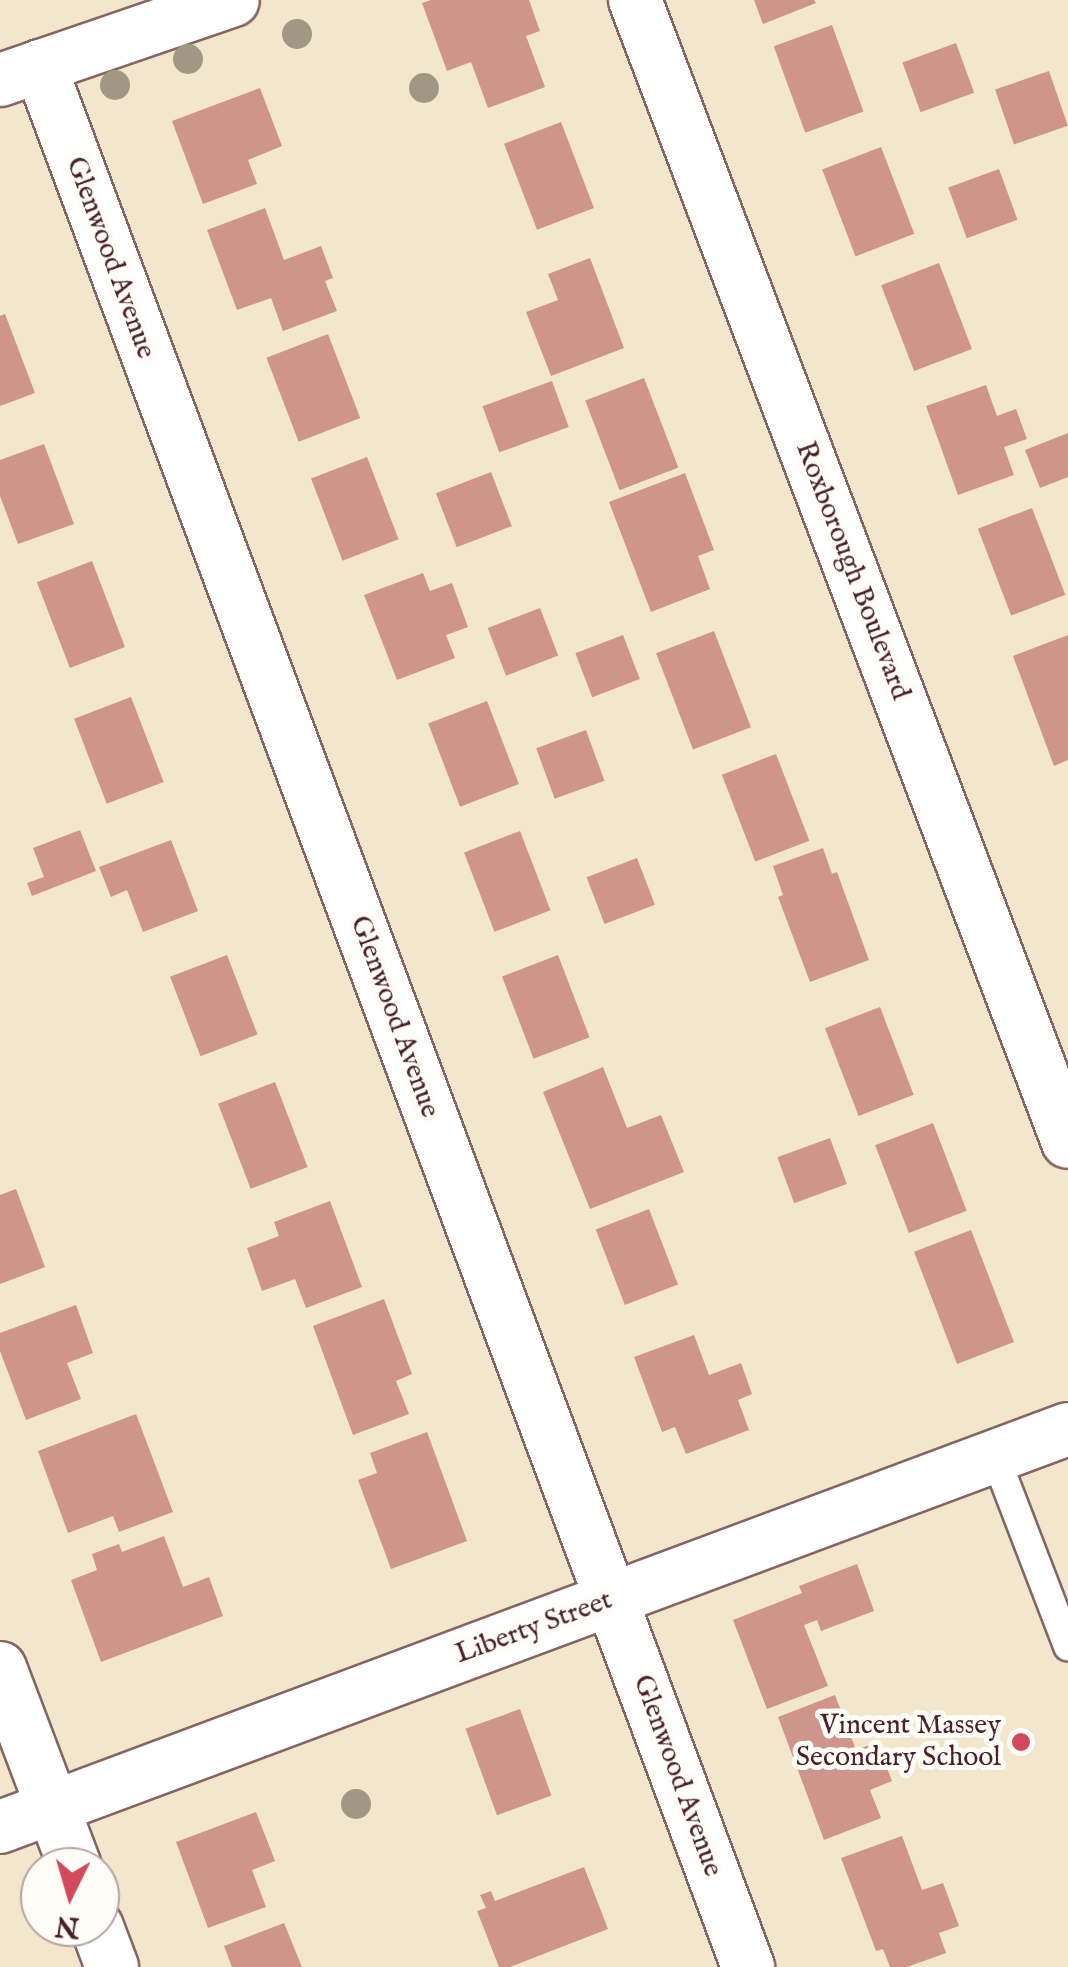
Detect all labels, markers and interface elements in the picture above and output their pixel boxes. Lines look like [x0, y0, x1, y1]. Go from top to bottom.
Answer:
street label: Glenwood Avenue [58, 153, 162, 363]
street label: Roxborough Boulevard [787, 437, 917, 705]
street label: Glenwood Avenue [342, 912, 446, 1122]
street label: Liberty Street [451, 1584, 617, 1672]
street label: Glenwood Avenue [625, 1671, 729, 1881]
place label: Vincent Massey Secondary School [796, 1709, 1001, 1775]
marker: Vincent Massey Secondary School [1010, 1731, 1032, 1753]
north arrow [20, 1847, 120, 1947]
text: N [54, 1907, 81, 1944]

